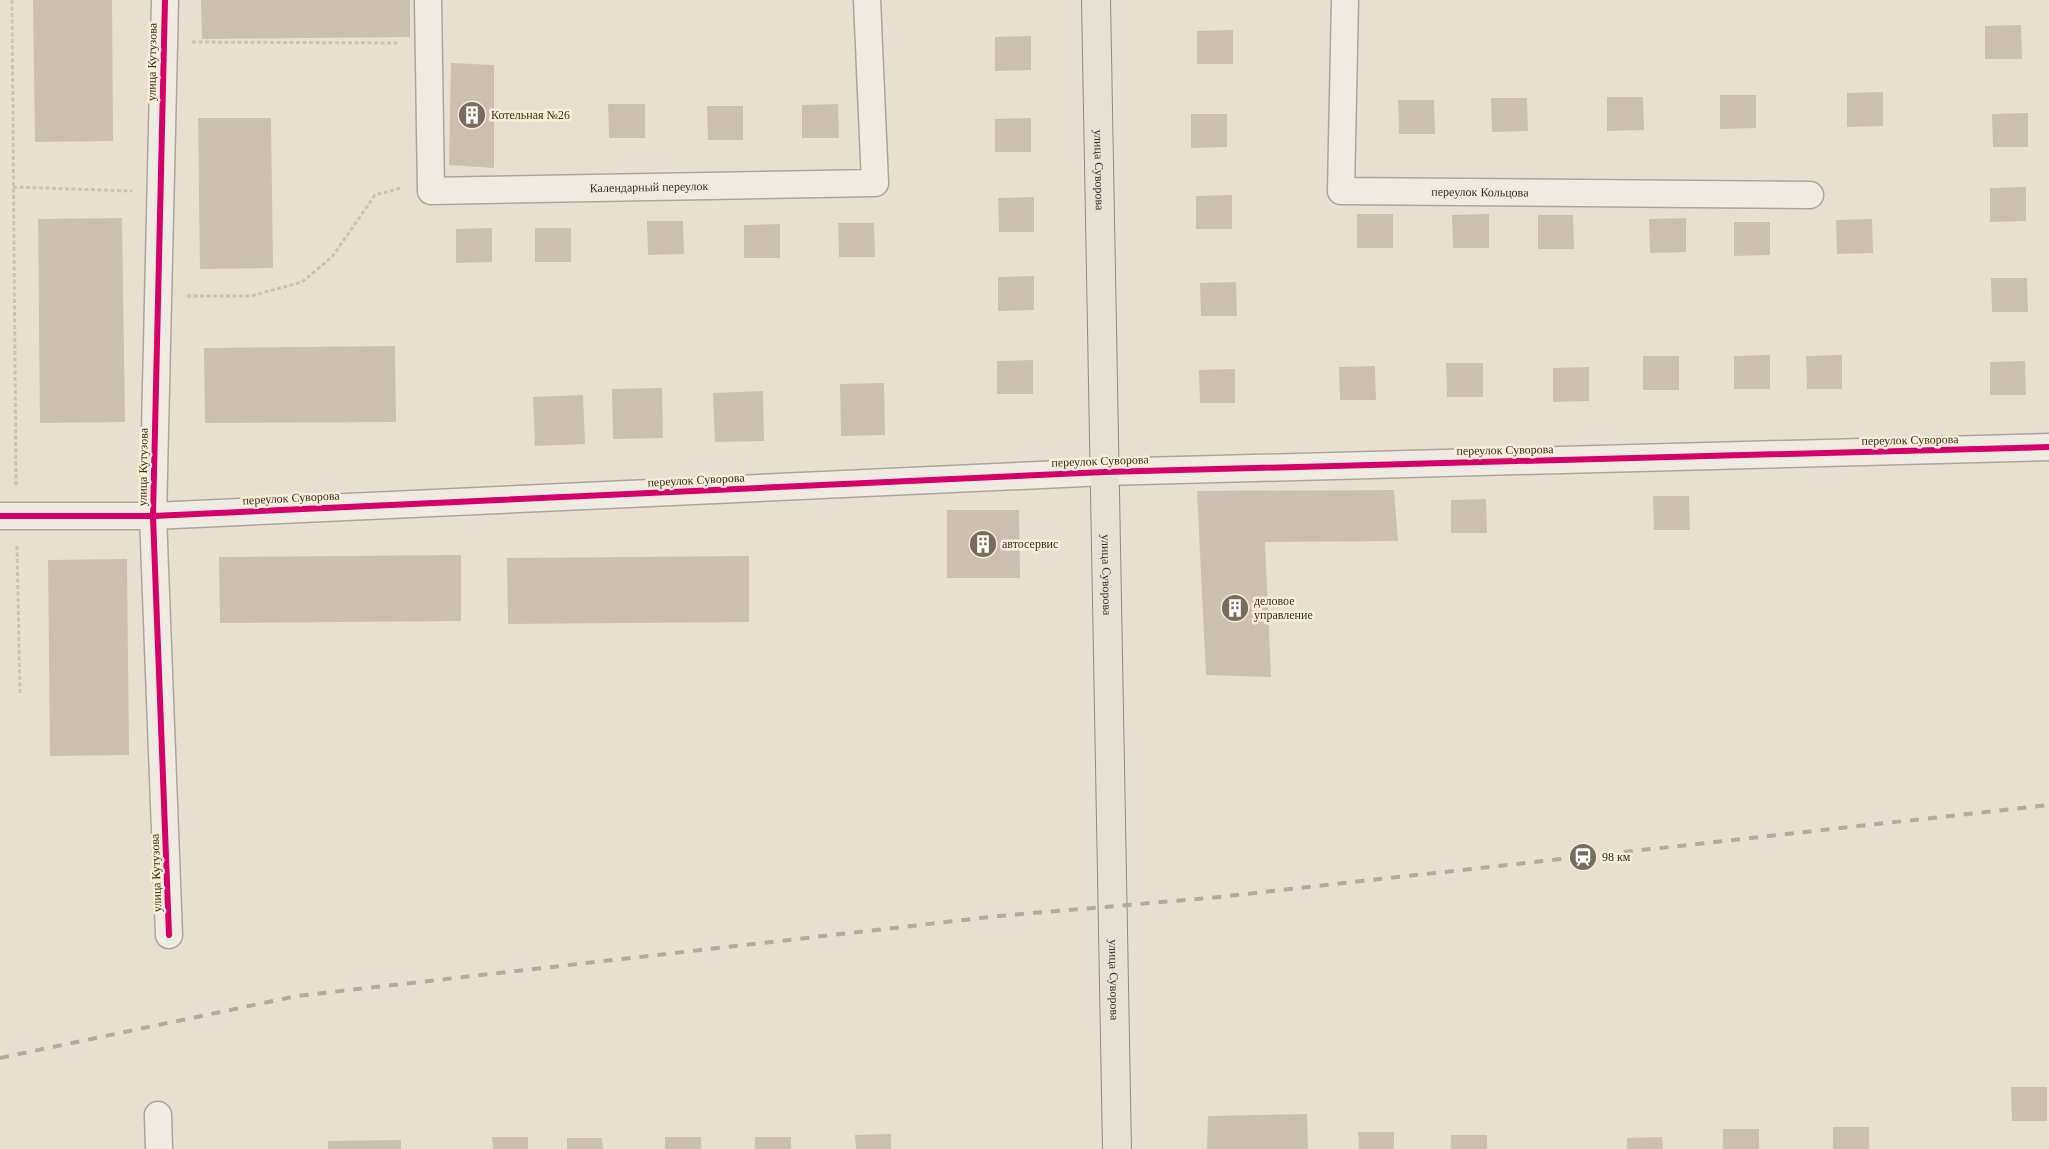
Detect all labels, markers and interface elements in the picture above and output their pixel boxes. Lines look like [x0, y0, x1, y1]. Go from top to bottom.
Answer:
street label: улица Кутузова [144, 22, 160, 101]
building icon: Котельная №26 [457, 100, 487, 130]
place label: Котельная №26 [491, 108, 570, 122]
street label: улица Суворова [1091, 129, 1107, 211]
street label: Календарный переулок [590, 179, 708, 195]
street label: переулок Кольцова [1431, 185, 1529, 200]
street label: улица Кутузова [135, 427, 151, 506]
street label: переулок Суворова [1861, 432, 1959, 448]
street label: переулок Суворова [1456, 442, 1554, 458]
street label: переулок Суворова [1051, 452, 1149, 470]
street label: переулок Суворова [647, 470, 746, 490]
street label: переулок Суворова [242, 488, 341, 508]
building icon: автосервис [968, 529, 998, 559]
street label: улица Суворова [1099, 534, 1114, 616]
place label: автосервис [1002, 537, 1058, 551]
building icon: деловое управление [1220, 593, 1250, 623]
place label: деловое управление [1254, 594, 1313, 622]
street label: улица Кутузова [148, 833, 164, 912]
station icon: 98 км [1568, 842, 1598, 872]
place label: 98 км [1602, 850, 1631, 864]
street label: улица Суворова [1106, 939, 1122, 1021]

